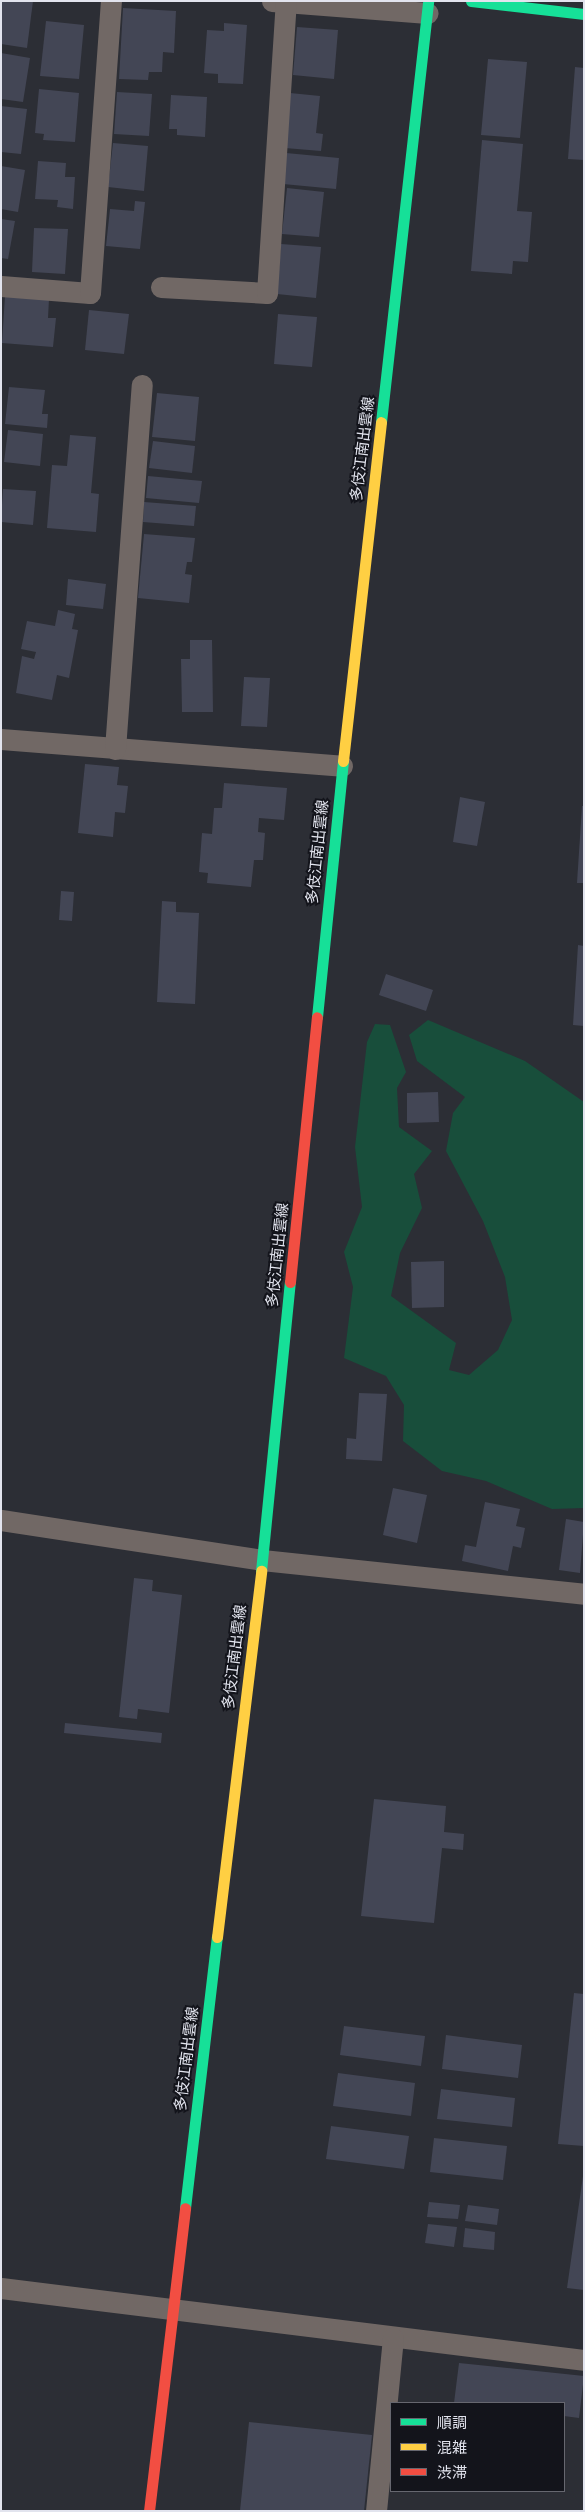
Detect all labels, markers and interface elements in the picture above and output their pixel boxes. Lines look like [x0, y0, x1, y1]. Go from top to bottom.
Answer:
street label: 多伎江南出雲線 [348, 396, 378, 502]
street label: 多伎江南出雲線 [304, 799, 332, 905]
street label: 多伎江南出雲線 [264, 1202, 292, 1308]
street label: 多伎江南出雲線 [220, 1604, 250, 1710]
street label: 多伎江南出雲線 [172, 2006, 202, 2112]
legend [390, 2402, 565, 2492]
text: 順調 [437, 2414, 467, 2432]
text: 混雑 [437, 2439, 467, 2457]
text: 渋滞 [437, 2464, 467, 2482]

